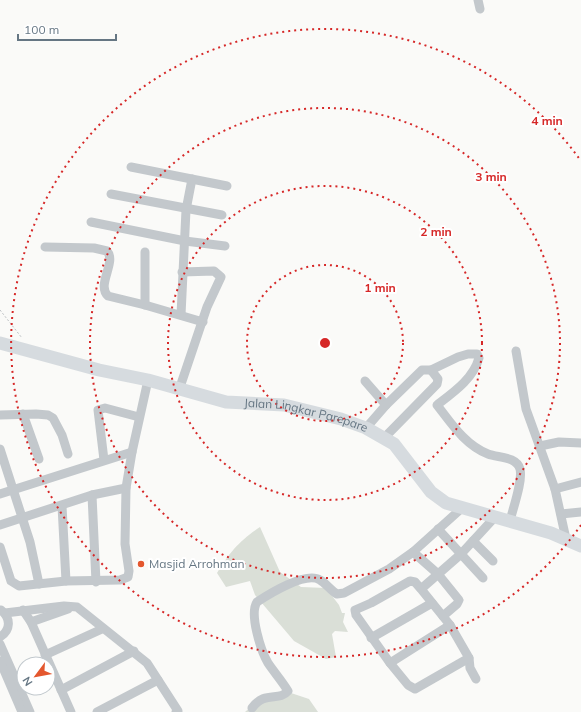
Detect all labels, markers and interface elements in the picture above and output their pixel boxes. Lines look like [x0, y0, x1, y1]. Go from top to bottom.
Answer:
scale bar [18, 16, 116, 42]
text: 100 m [24, 22, 59, 37]
text: 4 min [531, 113, 563, 128]
text: 3 min [475, 169, 507, 184]
text: 2 min [420, 224, 452, 239]
text: 1 min [364, 280, 396, 295]
centre of rings [318, 336, 332, 350]
street label: Jalan Lingkar Parepare [244, 395, 370, 435]
place label: Masjid Arrohman [149, 556, 245, 571]
marker: Masjid Arrohman [136, 559, 146, 569]
north arrow [16, 656, 56, 696]
text: N [19, 674, 36, 689]

